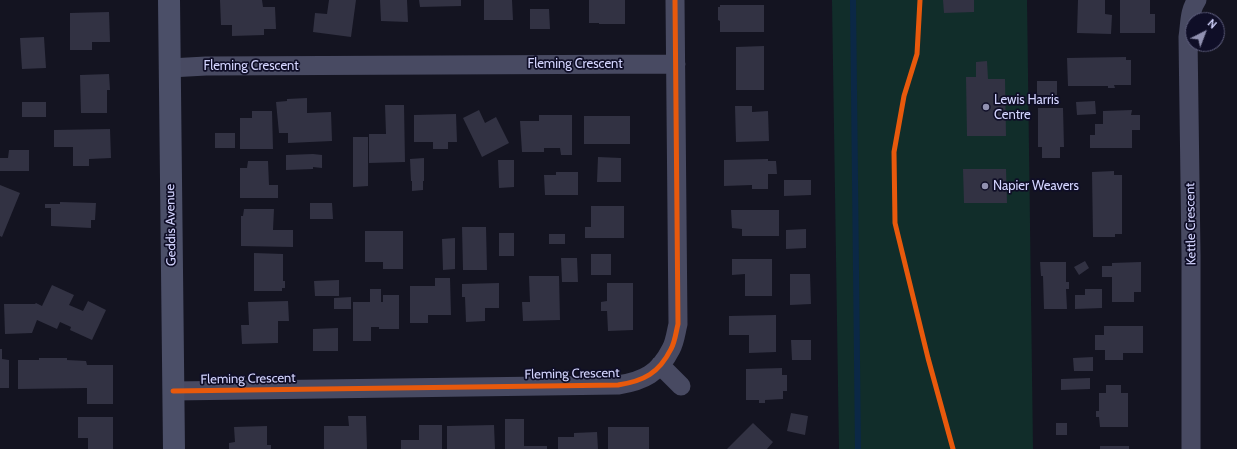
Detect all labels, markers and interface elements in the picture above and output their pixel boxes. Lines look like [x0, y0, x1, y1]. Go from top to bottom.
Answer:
north arrow [1185, 12, 1225, 52]
text: N [1205, 16, 1220, 32]
street label: Fleming Crescent [527, 56, 623, 72]
street label: Fleming Crescent [203, 58, 299, 74]
place label: Lewis Harris Centre [994, 92, 1059, 123]
marker: Lewis Harris Centre [981, 102, 991, 112]
place label: Napier Weavers [993, 178, 1079, 194]
marker: Napier Weavers [980, 181, 990, 191]
street label: Kettle Crescent [1182, 182, 1200, 266]
street label: Geddis Avenue [162, 184, 180, 266]
street label: Fleming Crescent [524, 365, 620, 383]
street label: Fleming Crescent [200, 370, 296, 388]

